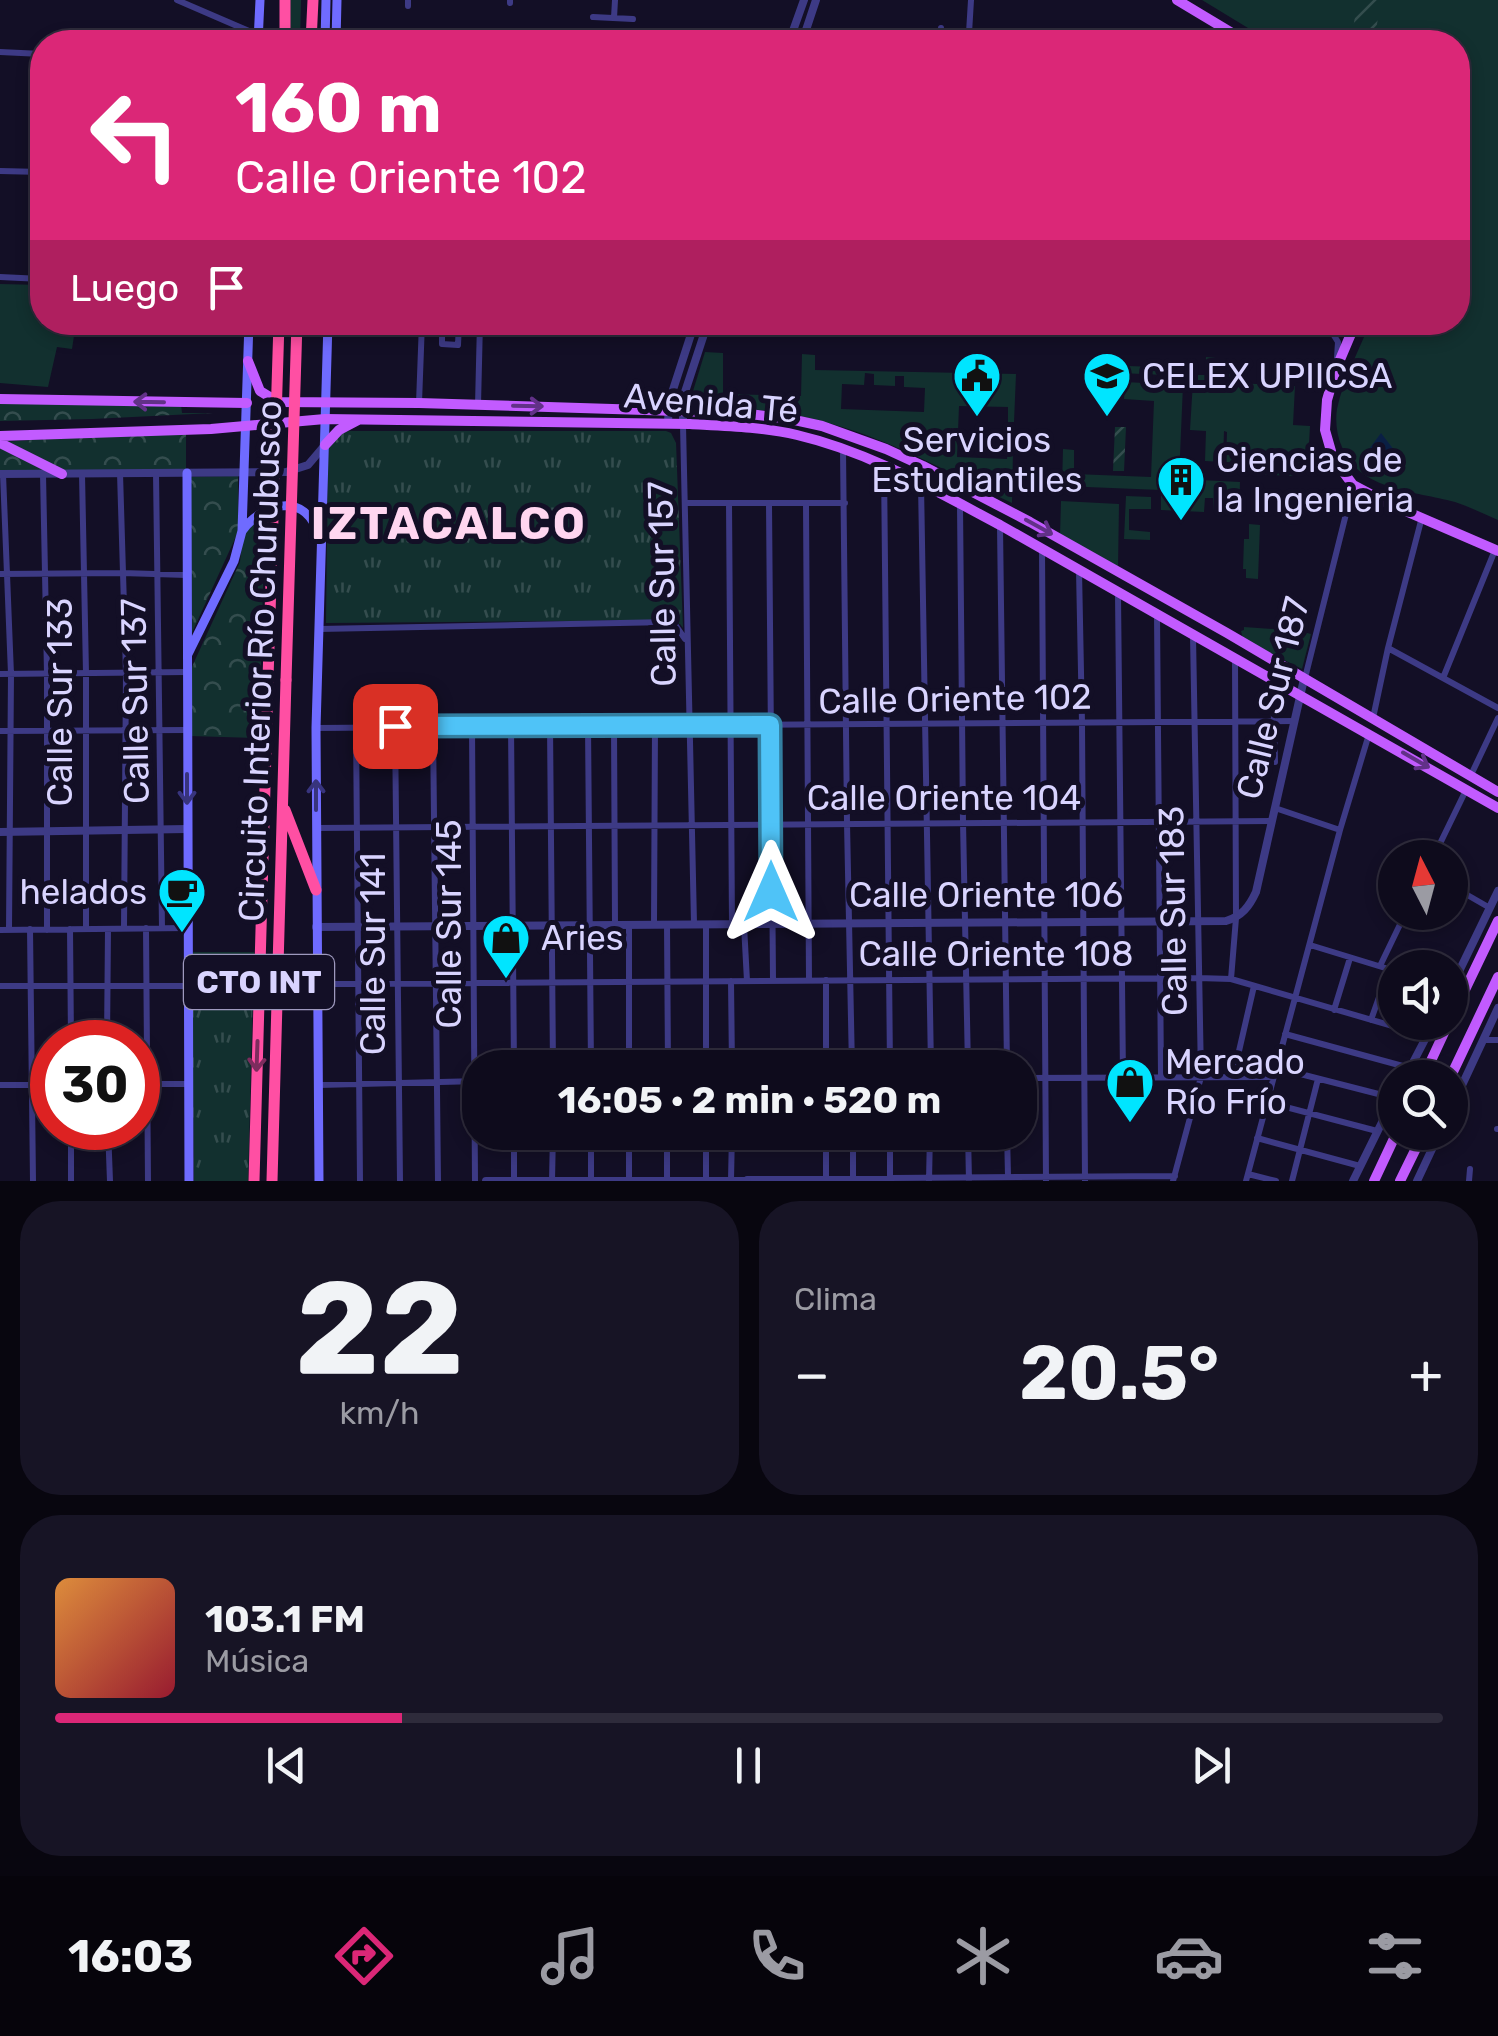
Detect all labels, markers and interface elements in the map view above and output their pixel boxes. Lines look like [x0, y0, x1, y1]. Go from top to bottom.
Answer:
text: 160 m [235, 67, 442, 150]
icon: left [70, 70, 200, 200]
text: Calle Oriente 102 [235, 151, 587, 204]
icon: arrive [199, 260, 254, 315]
text: Luego [70, 265, 179, 311]
public building icon: Servicios Estudiantiles [951, 350, 1003, 418]
school or university icon: CELEX UPIICSA [1081, 350, 1133, 418]
place label: CELEX UPIICSA [1142, 355, 1392, 397]
street label: Avenida Té [622, 374, 800, 432]
one-way arrow [134, 392, 166, 411]
one-way arrow [511, 397, 543, 416]
street label: Circuito Interior Río Churubusco [230, 399, 290, 923]
place label: Servicios Estudiantiles [871, 419, 1083, 501]
place label: Ciencias de la Ingenieria [1216, 439, 1414, 521]
building icon: Ciencias de la Ingenieria [1155, 454, 1207, 522]
street label: Calle Sur 157 [639, 481, 685, 687]
district label: IZTACALCO [311, 497, 587, 550]
one-way arrow [1024, 517, 1053, 537]
street label: Calle Sur 187 [1228, 592, 1318, 803]
street label: Calle Sur 133 [39, 598, 81, 806]
street label: Calle Sur 137 [112, 598, 158, 804]
street label: Calle Oriente 102 [818, 676, 1092, 722]
pin [353, 684, 438, 769]
icon: arrive [368, 699, 423, 754]
one-way arrow [1401, 750, 1430, 770]
one-way arrow [178, 772, 196, 804]
street label: Calle Oriente 104 [807, 777, 1081, 819]
one-way arrow [306, 779, 326, 812]
street label: Calle Sur 183 [1150, 806, 1196, 1016]
street label: Calle Sur 145 [428, 819, 470, 1029]
position arrow [719, 840, 823, 944]
north arrow [1378, 840, 1468, 930]
map controls [1378, 840, 1468, 1150]
street label: Calle Sur 141 [352, 853, 394, 1055]
cafe icon: helados [156, 866, 208, 934]
place label: helados [19, 871, 147, 913]
street label: Calle Oriente 106 [849, 874, 1123, 916]
shop icon: Aries [480, 912, 532, 980]
place label: Aries [541, 917, 624, 959]
street label: Calle Oriente 108 [858, 933, 1134, 975]
button: sound [1378, 950, 1468, 1040]
road number: CTO INT [184, 955, 334, 1009]
speed limit sign: 30 [30, 1020, 160, 1150]
one-way arrow [248, 1039, 267, 1071]
place label: Mercado Río Frío [1165, 1041, 1305, 1123]
shop icon: Mercado Río Frío [1104, 1056, 1156, 1124]
button: search [1378, 1060, 1468, 1150]
text: 16:05 · 2 min · 520 m [558, 1077, 941, 1123]
text: 22 [295, 1251, 464, 1406]
text: Clima [794, 1280, 877, 1318]
text: 20.5° [1019, 1329, 1219, 1418]
text: − [794, 1342, 830, 1407]
text: + [1409, 1342, 1443, 1407]
text: km/h [340, 1394, 419, 1432]
text: 103.1 FM [205, 1596, 365, 1642]
text: Música [205, 1642, 309, 1680]
icon: previous [259, 1738, 314, 1793]
icon: pause [721, 1738, 776, 1793]
icon: next [1184, 1738, 1239, 1793]
icon: directions [329, 1921, 399, 1991]
icon: music [535, 1921, 605, 1991]
icon: phone [742, 1921, 812, 1991]
icon: climate [948, 1921, 1018, 1991]
icon: car [1154, 1921, 1224, 1991]
icon: filters [1360, 1921, 1430, 1991]
text: 16:03 [68, 1930, 193, 1983]

